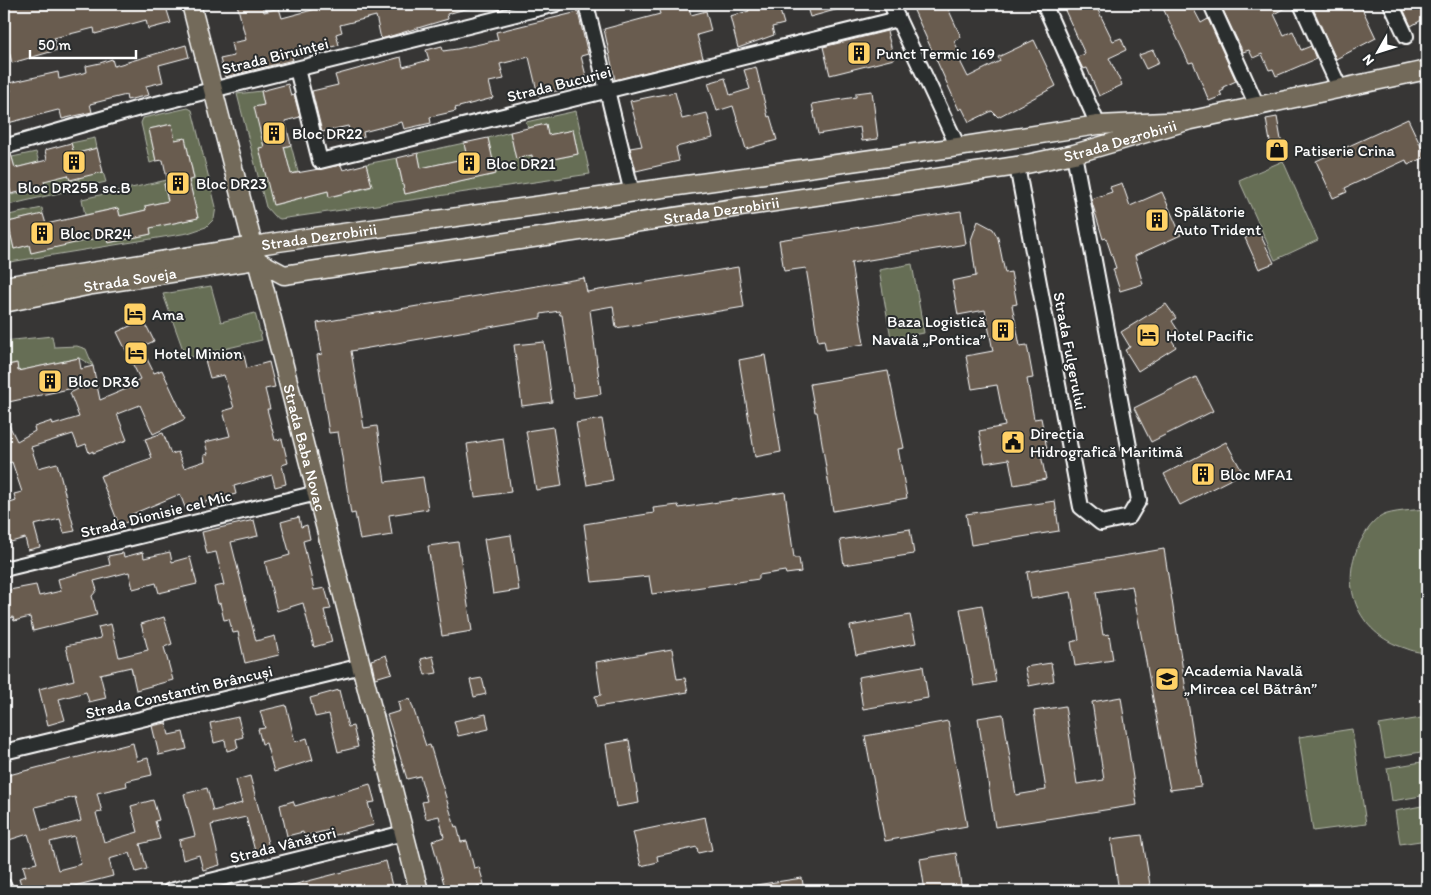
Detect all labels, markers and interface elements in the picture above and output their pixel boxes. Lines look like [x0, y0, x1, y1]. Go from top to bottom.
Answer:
scale bar [30, 28, 136, 60]
north arrow [1354, 28, 1404, 78]
street label: Strada Biruinței [220, 34, 330, 78]
text: 50 m [38, 36, 71, 54]
building icon: Punct Termic 169 [846, 40, 872, 66]
place label: Punct Termic 169 [876, 44, 995, 63]
text: N [1359, 51, 1378, 69]
street label: Strada Bucuriei [505, 62, 613, 106]
street label: Strada Dezrobirii [1062, 115, 1179, 165]
building icon: Bloc DR22 [261, 120, 287, 146]
place label: Bloc DR22 [292, 124, 363, 143]
shop icon: Patiserie Crina [1264, 137, 1290, 163]
place label: Patiserie Crina [1294, 141, 1396, 160]
building icon: Bloc DR25B sc.B [61, 149, 87, 175]
building icon: Bloc DR21 [456, 150, 482, 176]
place label: Bloc DR21 [486, 154, 556, 173]
building icon: Bloc DR23 [165, 170, 191, 196]
place label: Bloc DR23 [196, 174, 267, 193]
place label: Bloc DR25B sc.B [17, 178, 131, 197]
street label: Strada Dezrobirii [662, 192, 781, 228]
place label: Spălătorie Auto Trident [1174, 202, 1261, 239]
building icon: Spălătorie Auto Trident [1144, 207, 1170, 233]
street label: Strada Dezrobirii [260, 219, 378, 254]
building icon: Bloc DR24 [29, 220, 55, 246]
place label: Bloc DR24 [60, 224, 132, 243]
street label: Strada Soveja [82, 263, 178, 296]
street label: Strada Fulgerului [1049, 291, 1091, 411]
hotel icon: Ama [122, 301, 148, 327]
place label: Ama [152, 305, 185, 324]
place label: Baza Logistică Navală „Pontica” [872, 312, 987, 349]
building icon: Baza Logistică Navală „Pontica” [990, 317, 1016, 343]
hotel icon: Hotel Pacific [1135, 322, 1161, 348]
place label: Hotel Pacific [1166, 326, 1254, 345]
hotel icon: Hotel Minion [123, 340, 149, 366]
place label: Hotel Minion [154, 344, 242, 363]
building icon: Bloc DR36 [37, 368, 63, 394]
place label: Bloc DR36 [68, 372, 139, 391]
street label: Strada Baba Novac [280, 382, 330, 513]
place label: Direcția Hidrografică Maritimă [1030, 424, 1184, 461]
public building icon: Direcția Hidrografică Maritimă [1000, 429, 1026, 455]
building icon: Bloc MFA1 [1190, 461, 1216, 487]
place label: Bloc MFA1 [1220, 465, 1293, 484]
street label: Strada Dionisie cel Mic [78, 486, 234, 542]
street label: Strada Constantin Brâncuși [84, 661, 274, 723]
place label: Academia Navală „Mircea cel Bătrân” [1184, 661, 1317, 698]
school or university icon: Academia Navală „Mircea cel Bătrân” [1154, 666, 1180, 692]
street label: Strada Vânători [228, 823, 338, 867]

